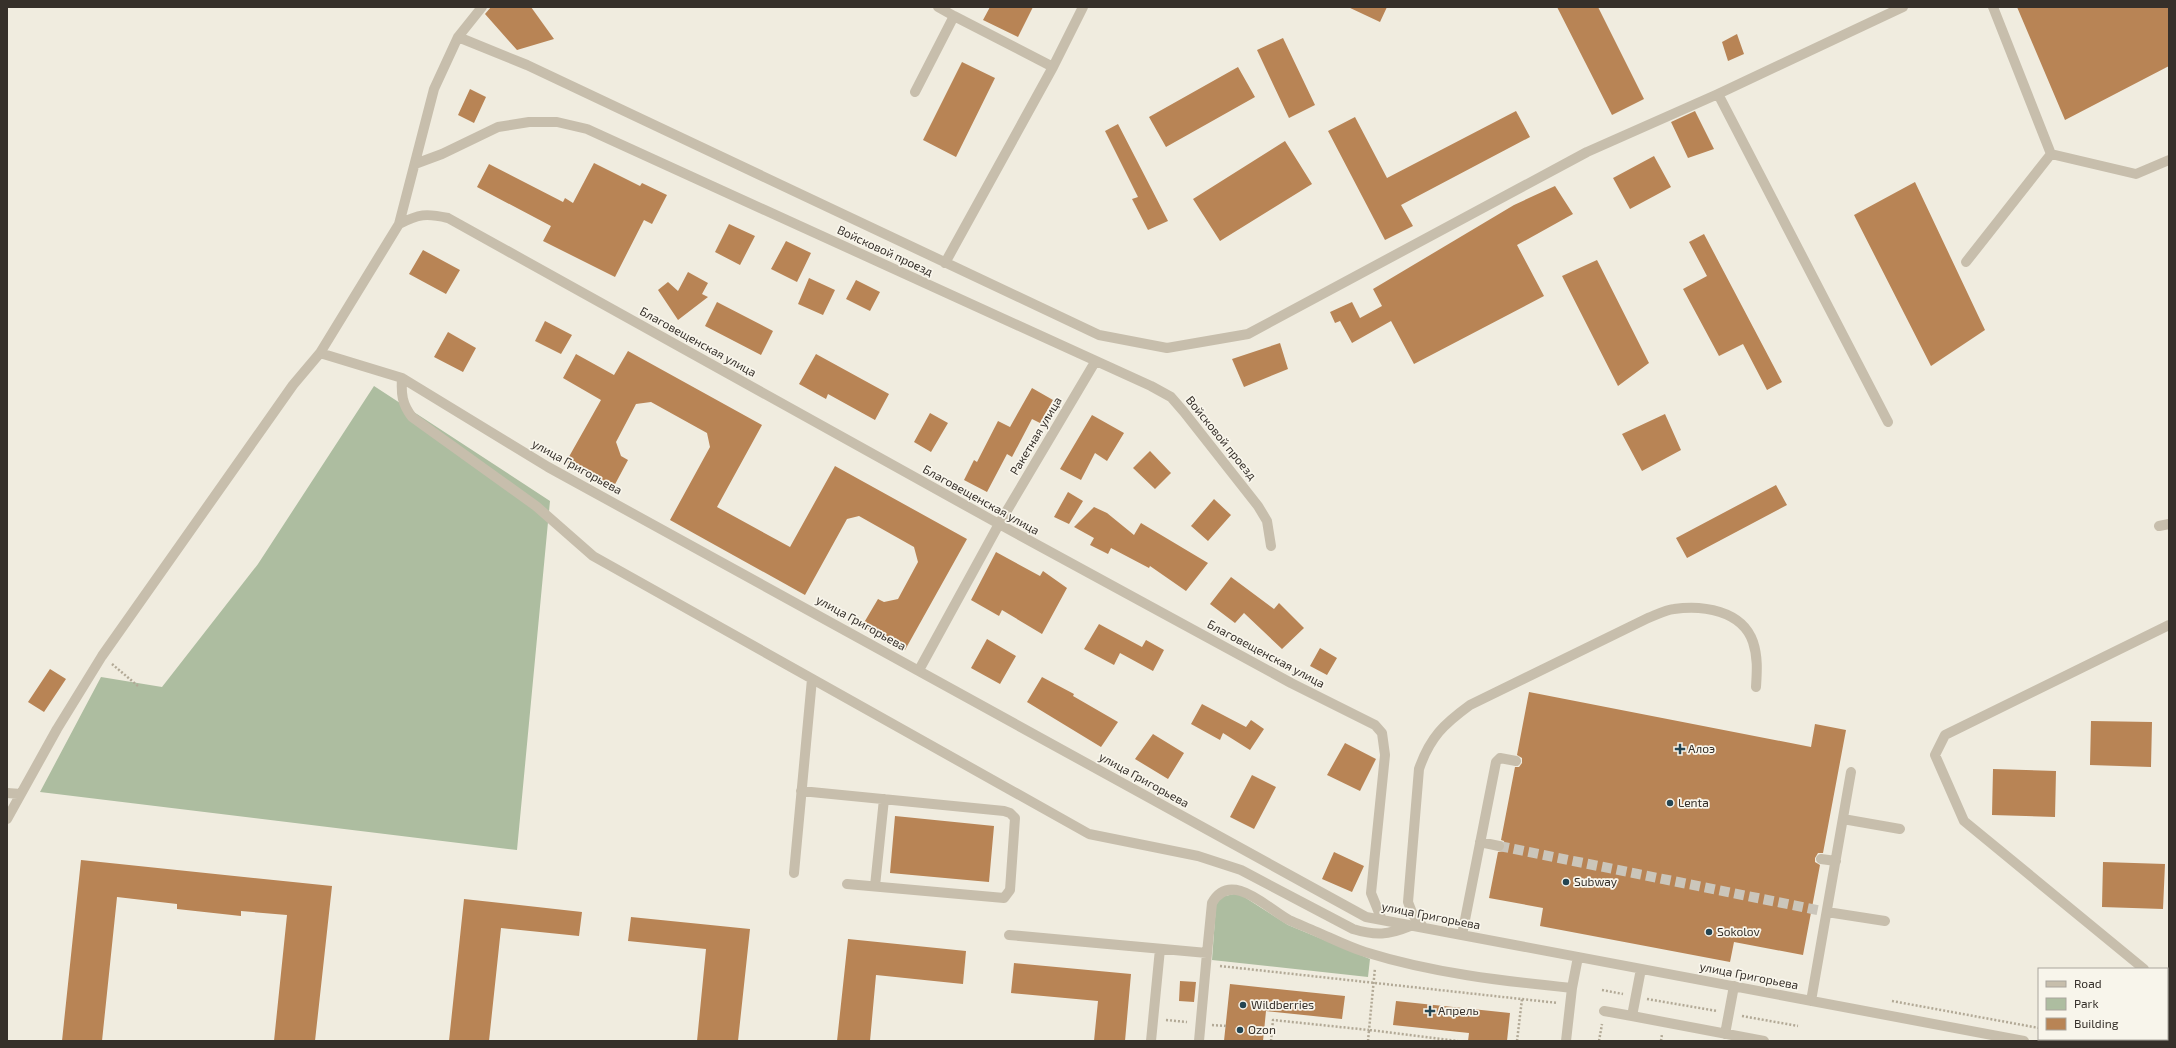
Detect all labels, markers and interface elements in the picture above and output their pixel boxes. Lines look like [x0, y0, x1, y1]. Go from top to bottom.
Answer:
street label: Войсковой проезд [835, 222, 935, 278]
street label: Благовещенская улица [637, 303, 759, 380]
street label: Войсковой проезд [1184, 393, 1260, 482]
street label: Ракетная улица [1006, 394, 1065, 478]
street label: улица Григорьева [530, 436, 625, 497]
street label: Благовещенская улица [920, 461, 1042, 538]
street label: улица Григорьева [814, 592, 909, 653]
street label: Благовещенская улица [1205, 616, 1328, 691]
place label: Алоэ [1688, 741, 1715, 755]
marker: Алоэ [1675, 744, 1685, 754]
street label: улица Григорьева [1097, 749, 1192, 810]
place label: Lenta [1678, 795, 1709, 809]
marker: Lenta [1665, 798, 1675, 808]
place label: Subway [1574, 874, 1618, 888]
marker: Subway [1561, 877, 1571, 887]
street label: улица Григорьева [1380, 899, 1482, 932]
place label: Sokolov [1717, 924, 1761, 938]
marker: Sokolov [1704, 927, 1714, 937]
street label: улица Григорьева [1698, 959, 1800, 992]
legend [2038, 968, 2168, 1040]
text: Road [2074, 976, 2102, 990]
text: Park [2074, 996, 2099, 1010]
place label: Wildberries [1251, 997, 1314, 1011]
marker: Wildberries [1238, 1000, 1248, 1010]
place label: Апрель [1438, 1003, 1479, 1017]
marker: Апрель [1425, 1006, 1435, 1016]
text: Building [2074, 1016, 2119, 1030]
place label: Ozon [1248, 1022, 1276, 1036]
marker: Ozon [1235, 1025, 1245, 1035]

